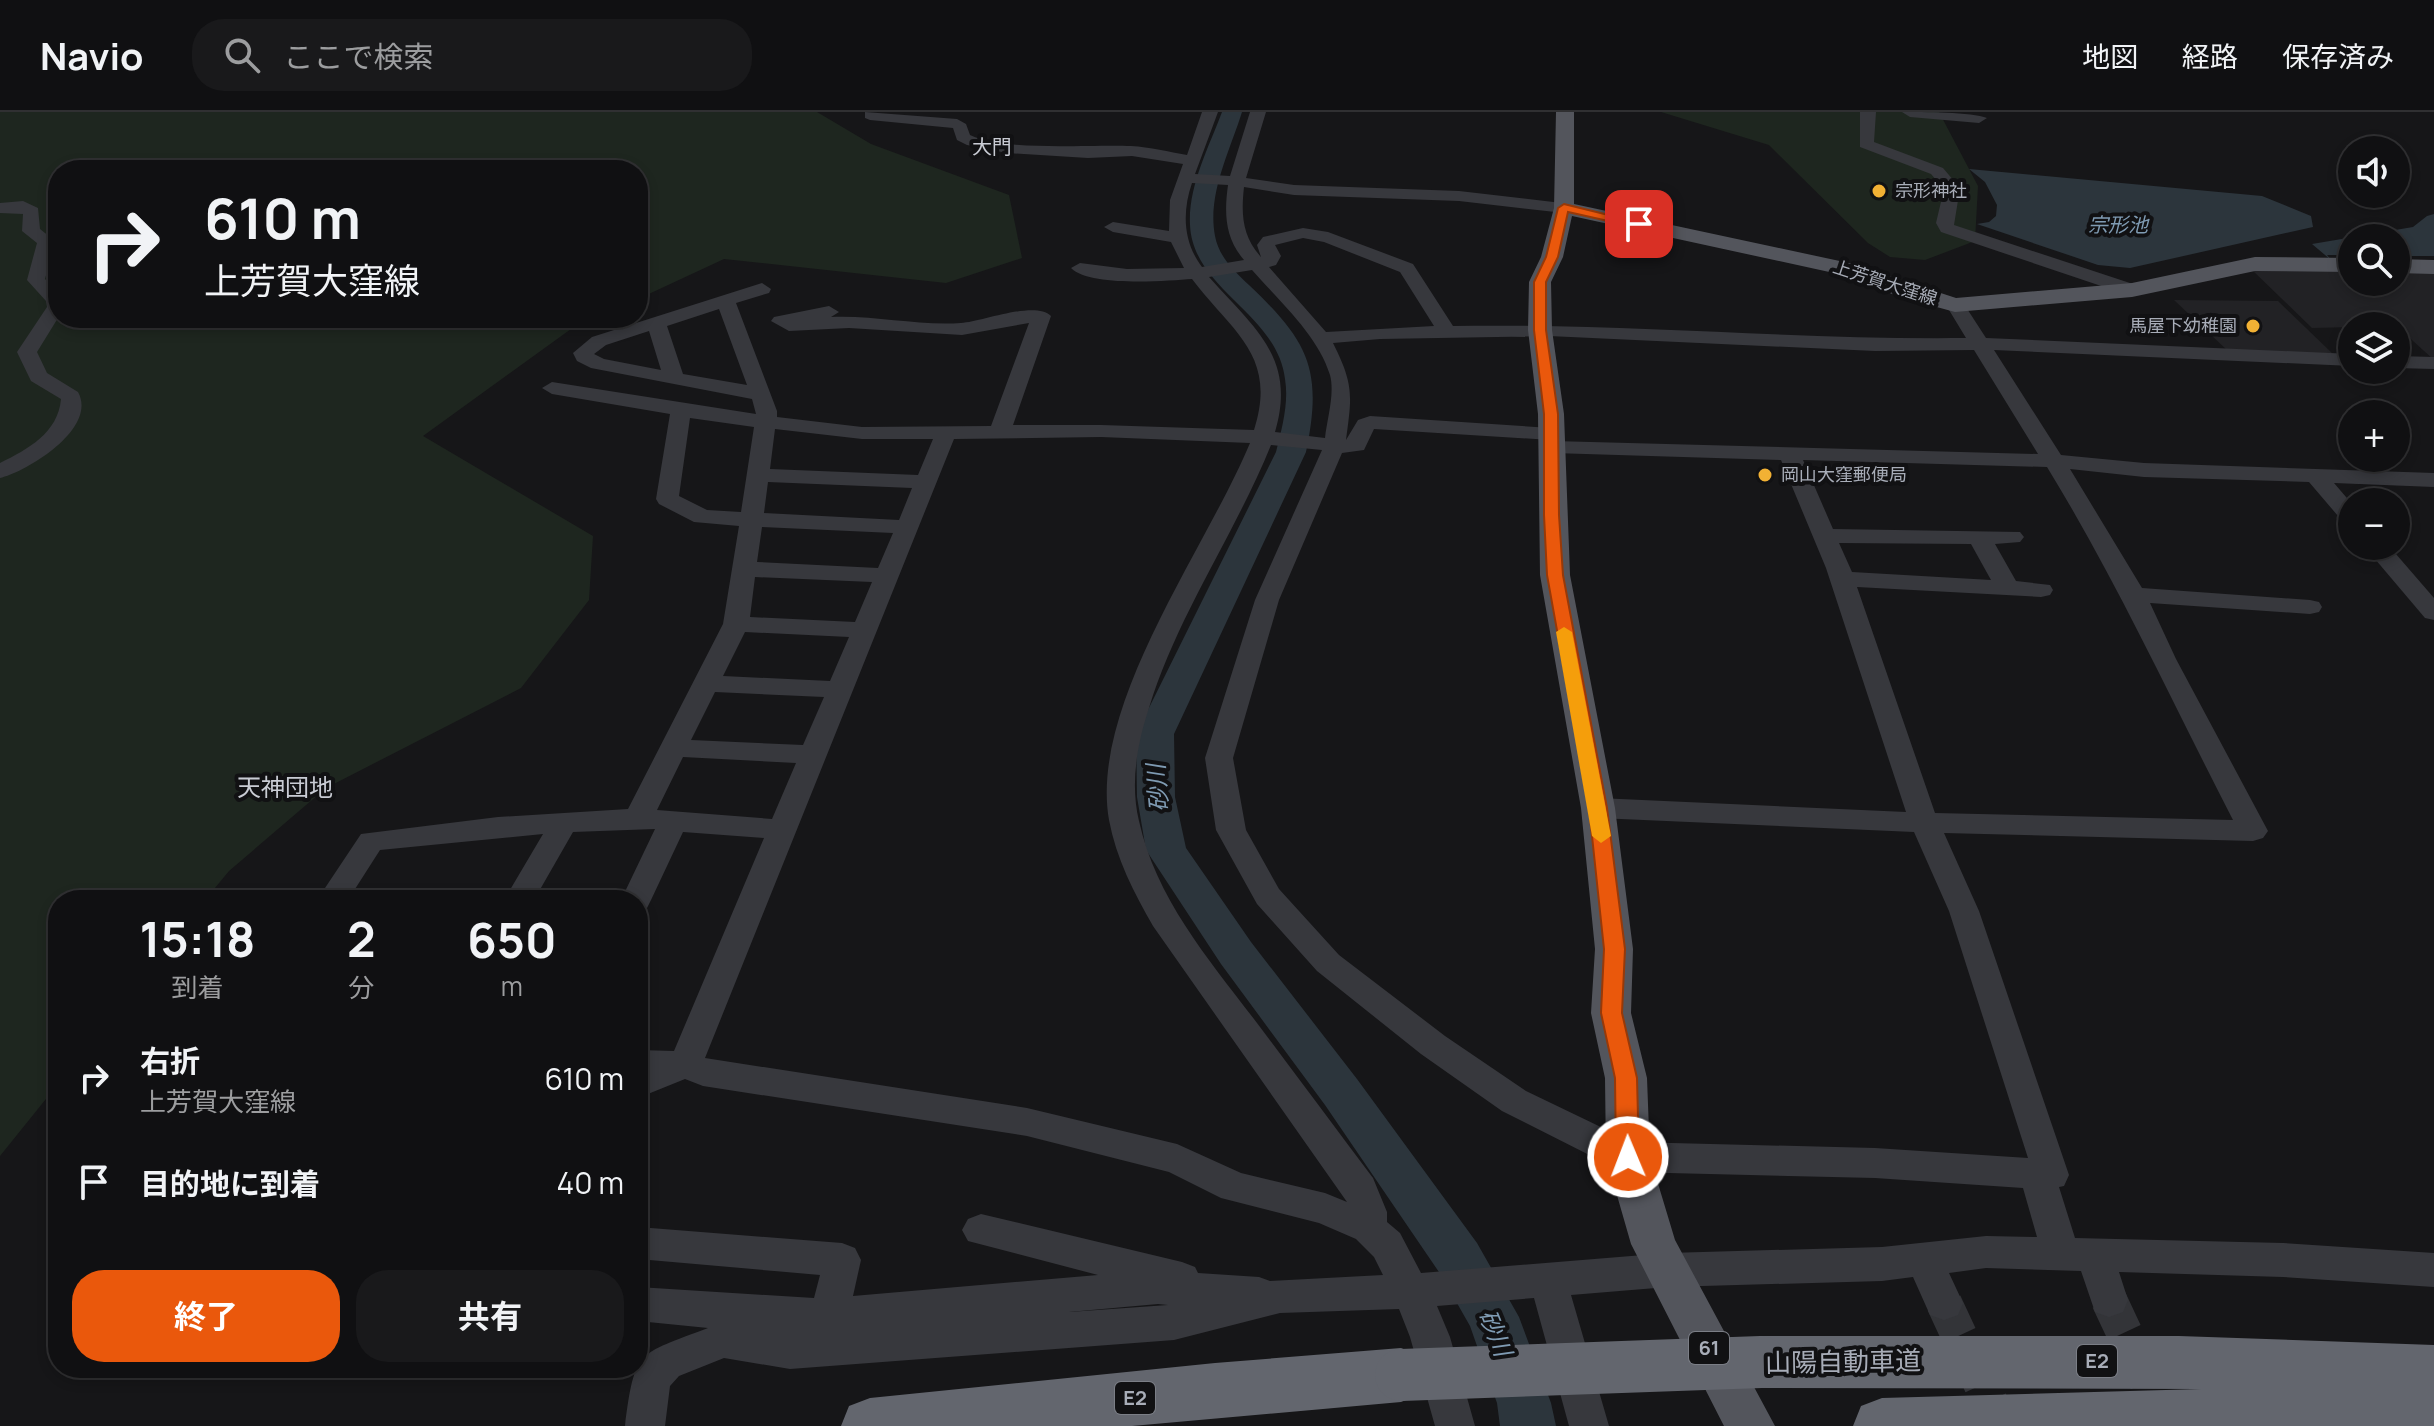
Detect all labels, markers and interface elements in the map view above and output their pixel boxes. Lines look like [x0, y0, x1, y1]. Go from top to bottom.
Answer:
search box [192, 19, 752, 91]
text: Navio [40, 29, 144, 81]
icon: search [220, 33, 264, 77]
text: ここで検索 [284, 36, 434, 77]
text: 地図 [2082, 37, 2138, 75]
text: 経路 [2182, 37, 2238, 75]
text: 保存済み [2282, 37, 2394, 75]
district label: 大門 [972, 133, 1012, 160]
map controls [2338, 136, 2410, 560]
button: sound [2338, 136, 2410, 208]
place label: 宗形神社 [1895, 178, 1967, 202]
text: 610 m [204, 179, 361, 256]
marker: 宗形神社 [1870, 182, 1888, 200]
pin [1605, 190, 1673, 258]
icon: right [72, 192, 176, 296]
icon: arrive [1617, 202, 1661, 246]
water label: 宗形池 [2088, 211, 2150, 238]
button: search [2338, 224, 2410, 296]
street label: 上芳賀大窪線 [1830, 254, 1940, 310]
text: 上芳賀大窪線 [204, 256, 420, 305]
button: layers [2338, 312, 2410, 384]
place label: 馬屋下幼稚園 [2129, 313, 2237, 337]
marker: 馬屋下幼稚園 [2244, 317, 2262, 335]
button: + [2338, 400, 2410, 472]
place label: 岡山大窪郵便局 [1781, 462, 1907, 486]
marker: 岡山大窪郵便局 [1756, 466, 1774, 484]
button: − [2338, 488, 2410, 560]
water label: 砂川 [1138, 760, 1175, 813]
district label: 天神団地 [237, 770, 333, 803]
text: 15:18 [139, 906, 255, 971]
text: 2 [347, 906, 376, 971]
text: 650 [467, 907, 557, 972]
text: m [501, 968, 523, 1004]
text: 到着 [171, 969, 223, 1005]
text: 分 [348, 969, 374, 1005]
text: 右折 [140, 1040, 200, 1081]
icon: right [72, 1056, 116, 1100]
text: 610 m [544, 1058, 624, 1099]
text: 上芳賀大窪線 [140, 1083, 296, 1119]
position arrow [1586, 1115, 1670, 1199]
icon: arrive [72, 1160, 116, 1204]
text: 40 m [557, 1162, 624, 1203]
text: 目的地に到着 [140, 1163, 320, 1204]
button: 終了 [72, 1270, 340, 1362]
button: 共有 [356, 1270, 624, 1362]
water label: 砂川 [1472, 1304, 1522, 1364]
road number: 61 [1689, 1332, 1729, 1364]
street label: 山陽自動車道 [1765, 1342, 1921, 1380]
road number: E2 [2077, 1345, 2117, 1377]
road number: E2 [1115, 1382, 1155, 1414]

